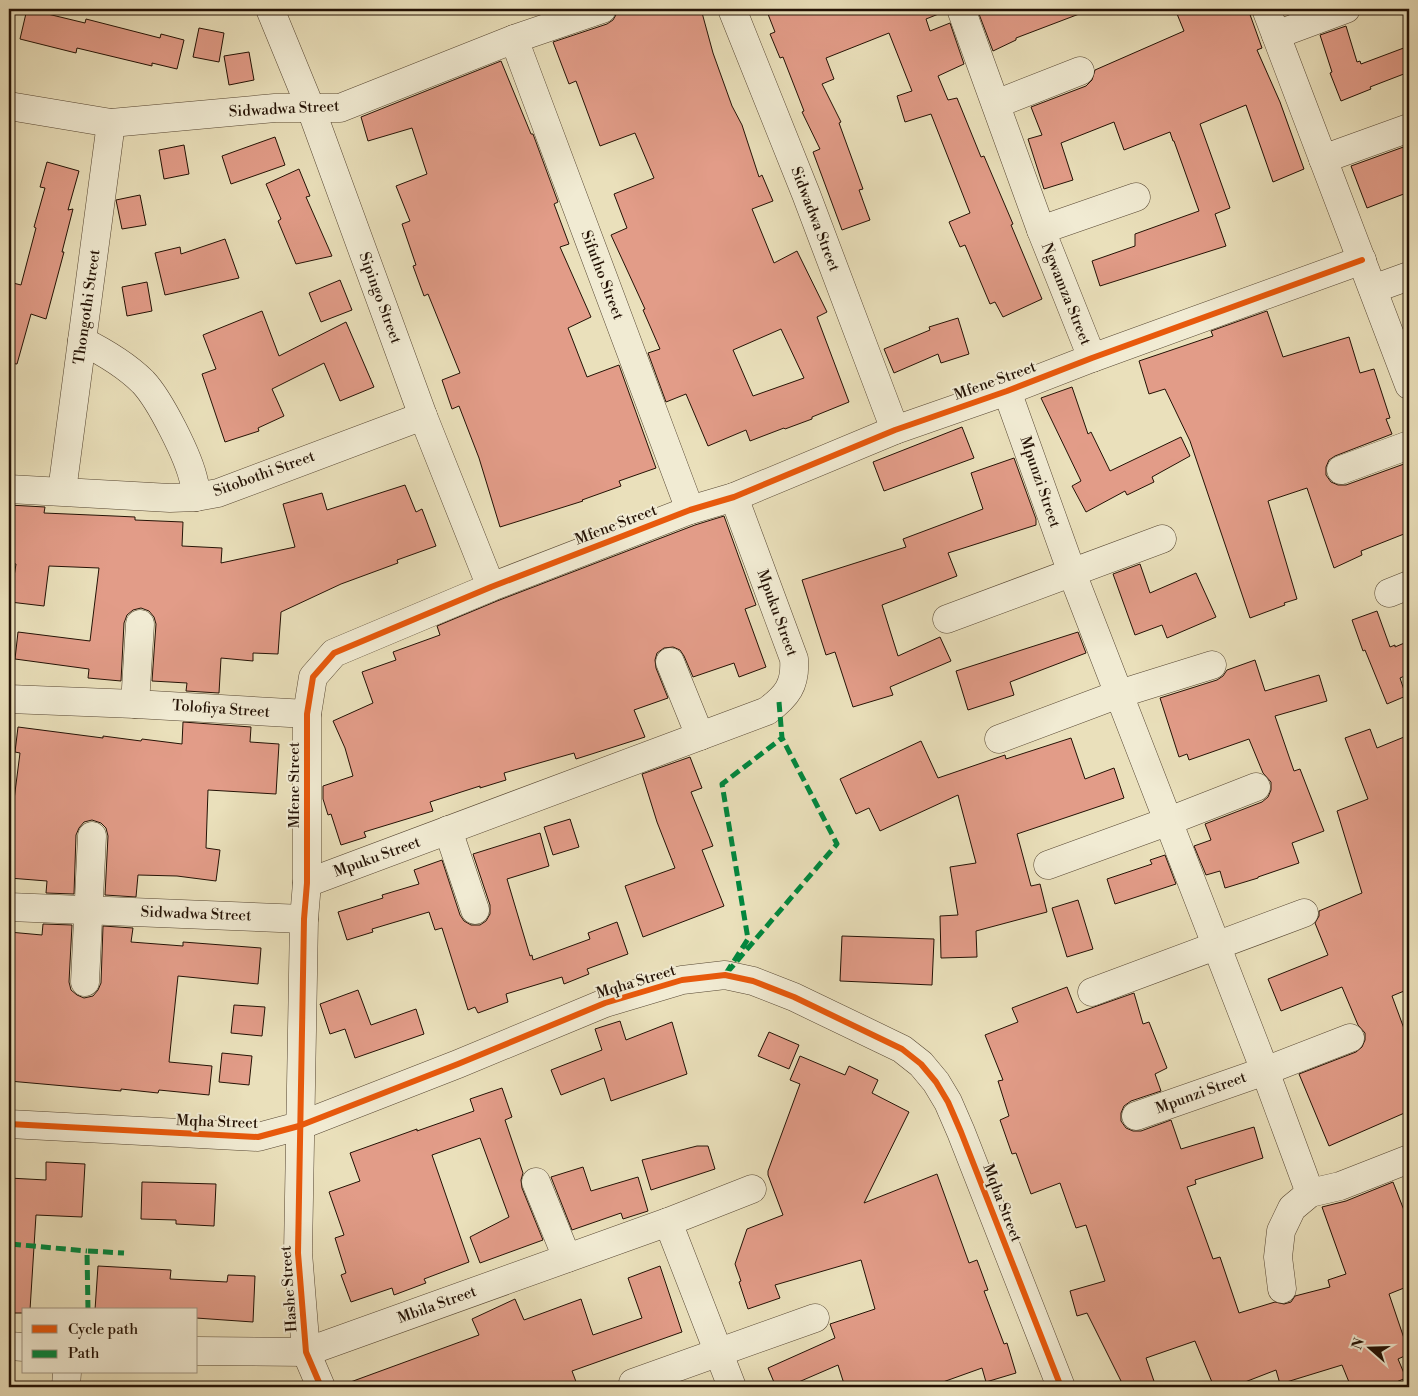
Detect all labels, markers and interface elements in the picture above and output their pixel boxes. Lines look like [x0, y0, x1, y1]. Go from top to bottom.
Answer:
street label: Sidwadwa Street [228, 97, 341, 121]
street label: Sidwadwa Street [786, 164, 844, 275]
street label: Sifutho Street [576, 228, 628, 323]
street label: Ngwamza Street [1037, 240, 1095, 349]
street label: Thongothi Street [70, 248, 105, 366]
street label: Sipingo Street [355, 250, 406, 347]
street label: Mfene Street [951, 357, 1039, 405]
street label: Mpunzi Street [1015, 434, 1065, 531]
street label: Sitobothi Street [210, 447, 318, 501]
street label: Mfene Street [572, 500, 660, 549]
street label: Mpuku Street [752, 567, 802, 660]
street label: Tolofiya Street [171, 696, 271, 722]
street label: Mfene Street [285, 741, 304, 828]
street label: Mpuku Street [331, 832, 424, 882]
street label: Sidwadwa Street [140, 903, 252, 925]
street label: Mqha Street [594, 961, 679, 1003]
street label: Mpunzi Street [1153, 1068, 1250, 1118]
street label: Mqha Street [176, 1111, 259, 1133]
street label: Mqha Street [978, 1161, 1026, 1245]
street label: Hashe Street [276, 1244, 301, 1333]
street label: Mbila Street [395, 1282, 480, 1328]
legend [22, 1308, 198, 1374]
text: Cycle path [68, 1320, 138, 1339]
north arrow [1346, 1324, 1396, 1374]
text: N [1348, 1336, 1369, 1352]
text: Path [68, 1344, 100, 1363]

